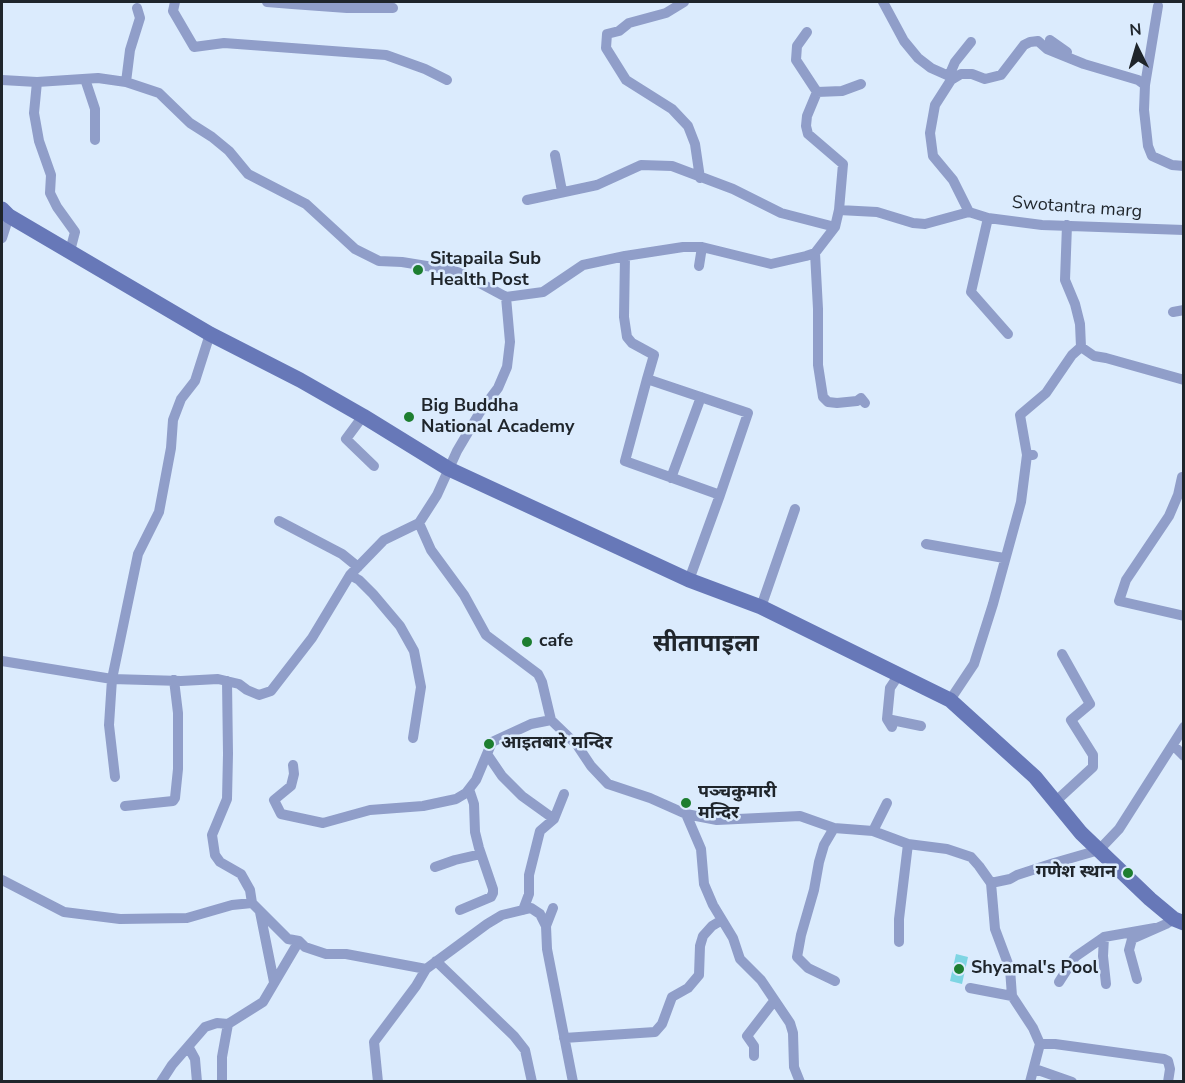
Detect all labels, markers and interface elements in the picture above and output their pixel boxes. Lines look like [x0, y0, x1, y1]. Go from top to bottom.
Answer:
north arrow [1107, 18, 1167, 78]
text: N [1129, 19, 1142, 42]
street label: Swotantra marg [1011, 193, 1143, 223]
place label: Sitapaila Sub Health Post [430, 249, 541, 292]
marker: Sitapaila Sub Health Post [411, 263, 425, 277]
place label: Big Buddha National Academy [421, 396, 574, 438]
marker: Big Buddha National Academy [402, 410, 416, 424]
place label: cafe [539, 631, 573, 653]
district label: सीतापाइला [653, 631, 759, 659]
marker: cafe [520, 635, 534, 649]
place label: आइतबारे मन्दिर [501, 733, 612, 755]
marker: आइतबारे मन्दिर [482, 737, 496, 751]
place label: पञ्चकुमारी मन्दिर [698, 782, 776, 824]
marker: पञ्चकुमारी मन्दिर [679, 796, 693, 810]
place label: गणेश स्थान [1036, 862, 1116, 884]
marker: गणेश स्थान [1121, 866, 1135, 880]
place label: Shyamal's Pool [971, 958, 1098, 980]
marker: Shyamal's Pool [952, 962, 966, 976]

